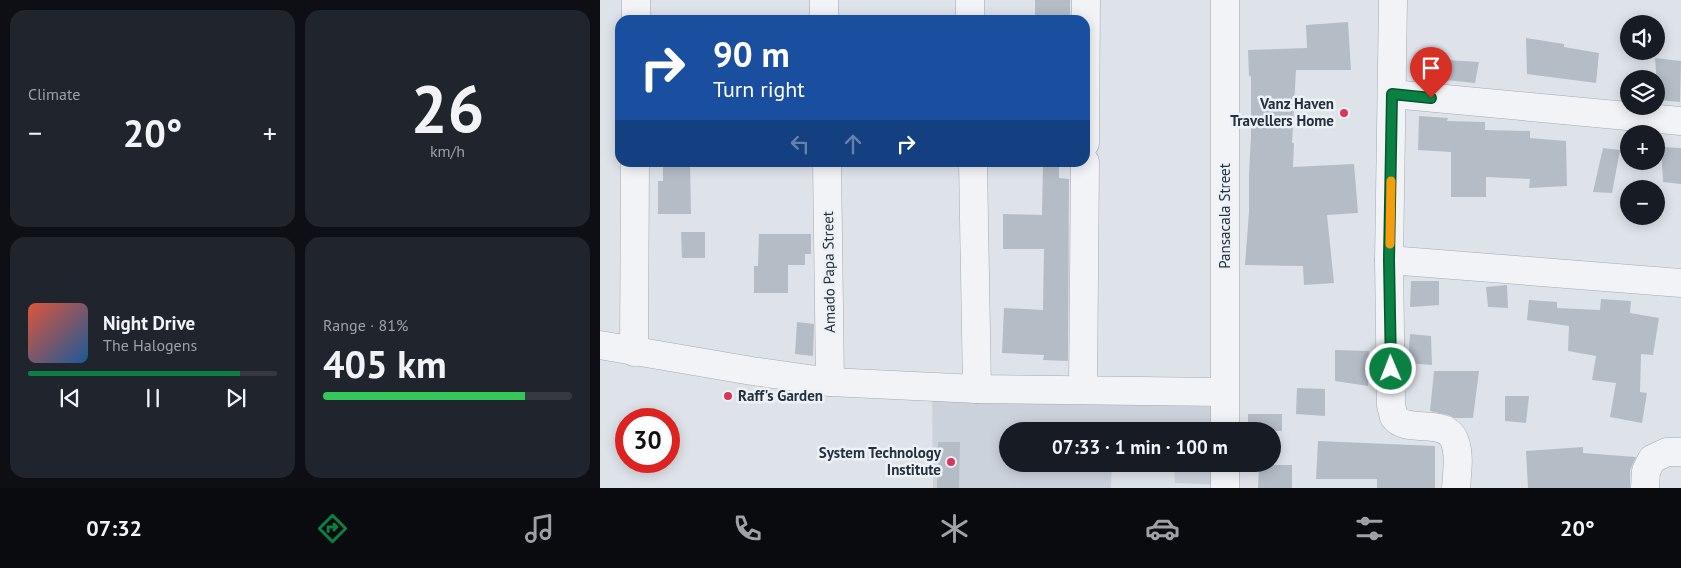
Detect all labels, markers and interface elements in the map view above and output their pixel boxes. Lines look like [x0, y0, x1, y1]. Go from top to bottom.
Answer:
map controls [1620, 15, 1665, 225]
button: sound [1620, 15, 1665, 60]
text: 90 m [713, 31, 790, 77]
icon: right [630, 35, 695, 100]
pin [1410, 47, 1452, 98]
icon: arrive [1417, 54, 1445, 82]
text: 26 [411, 66, 484, 150]
button: layers [1620, 70, 1665, 115]
text: Turn right [713, 75, 805, 103]
text: Climate [28, 84, 80, 104]
place label: Vanz Haven Travellers Home [1230, 94, 1334, 130]
marker: Vanz Haven Travellers Home [1338, 107, 1350, 119]
text: 20° [123, 108, 182, 157]
text: − [28, 114, 42, 151]
text: + [263, 114, 277, 151]
button: + [1620, 125, 1665, 170]
icon: left [786, 130, 814, 158]
icon: ahead [839, 130, 867, 158]
icon: right [892, 130, 920, 158]
text: km/h [430, 141, 465, 161]
street label: Pansacala Street [1215, 163, 1234, 269]
button: − [1620, 180, 1665, 225]
street label: Amado Papa Street [818, 211, 839, 333]
text: Night Drive [103, 311, 195, 335]
text: Range · 81% [323, 315, 408, 335]
text: The Halogens [103, 335, 197, 355]
text: 405 km [323, 339, 447, 388]
position arrow [1364, 342, 1416, 394]
icon: previous [56, 384, 84, 412]
icon: pause [139, 384, 167, 412]
icon: next [222, 384, 250, 412]
place label: Raff's Garden [738, 386, 823, 405]
marker: Raff's Garden [722, 390, 734, 402]
speed limit sign: 30 [615, 408, 680, 473]
text: 07:33 · 1 min · 100 m [1052, 435, 1228, 459]
place label: System Technology Institute [819, 443, 942, 479]
marker: System Technology Institute [945, 456, 957, 468]
icon: directions [315, 511, 350, 546]
icon: music [522, 511, 557, 546]
icon: phone [730, 511, 765, 546]
icon: climate [937, 511, 972, 546]
icon: car [1145, 511, 1180, 546]
icon: filters [1352, 511, 1387, 546]
text: 07:32 [86, 514, 142, 542]
text: 20° [1560, 514, 1595, 542]

